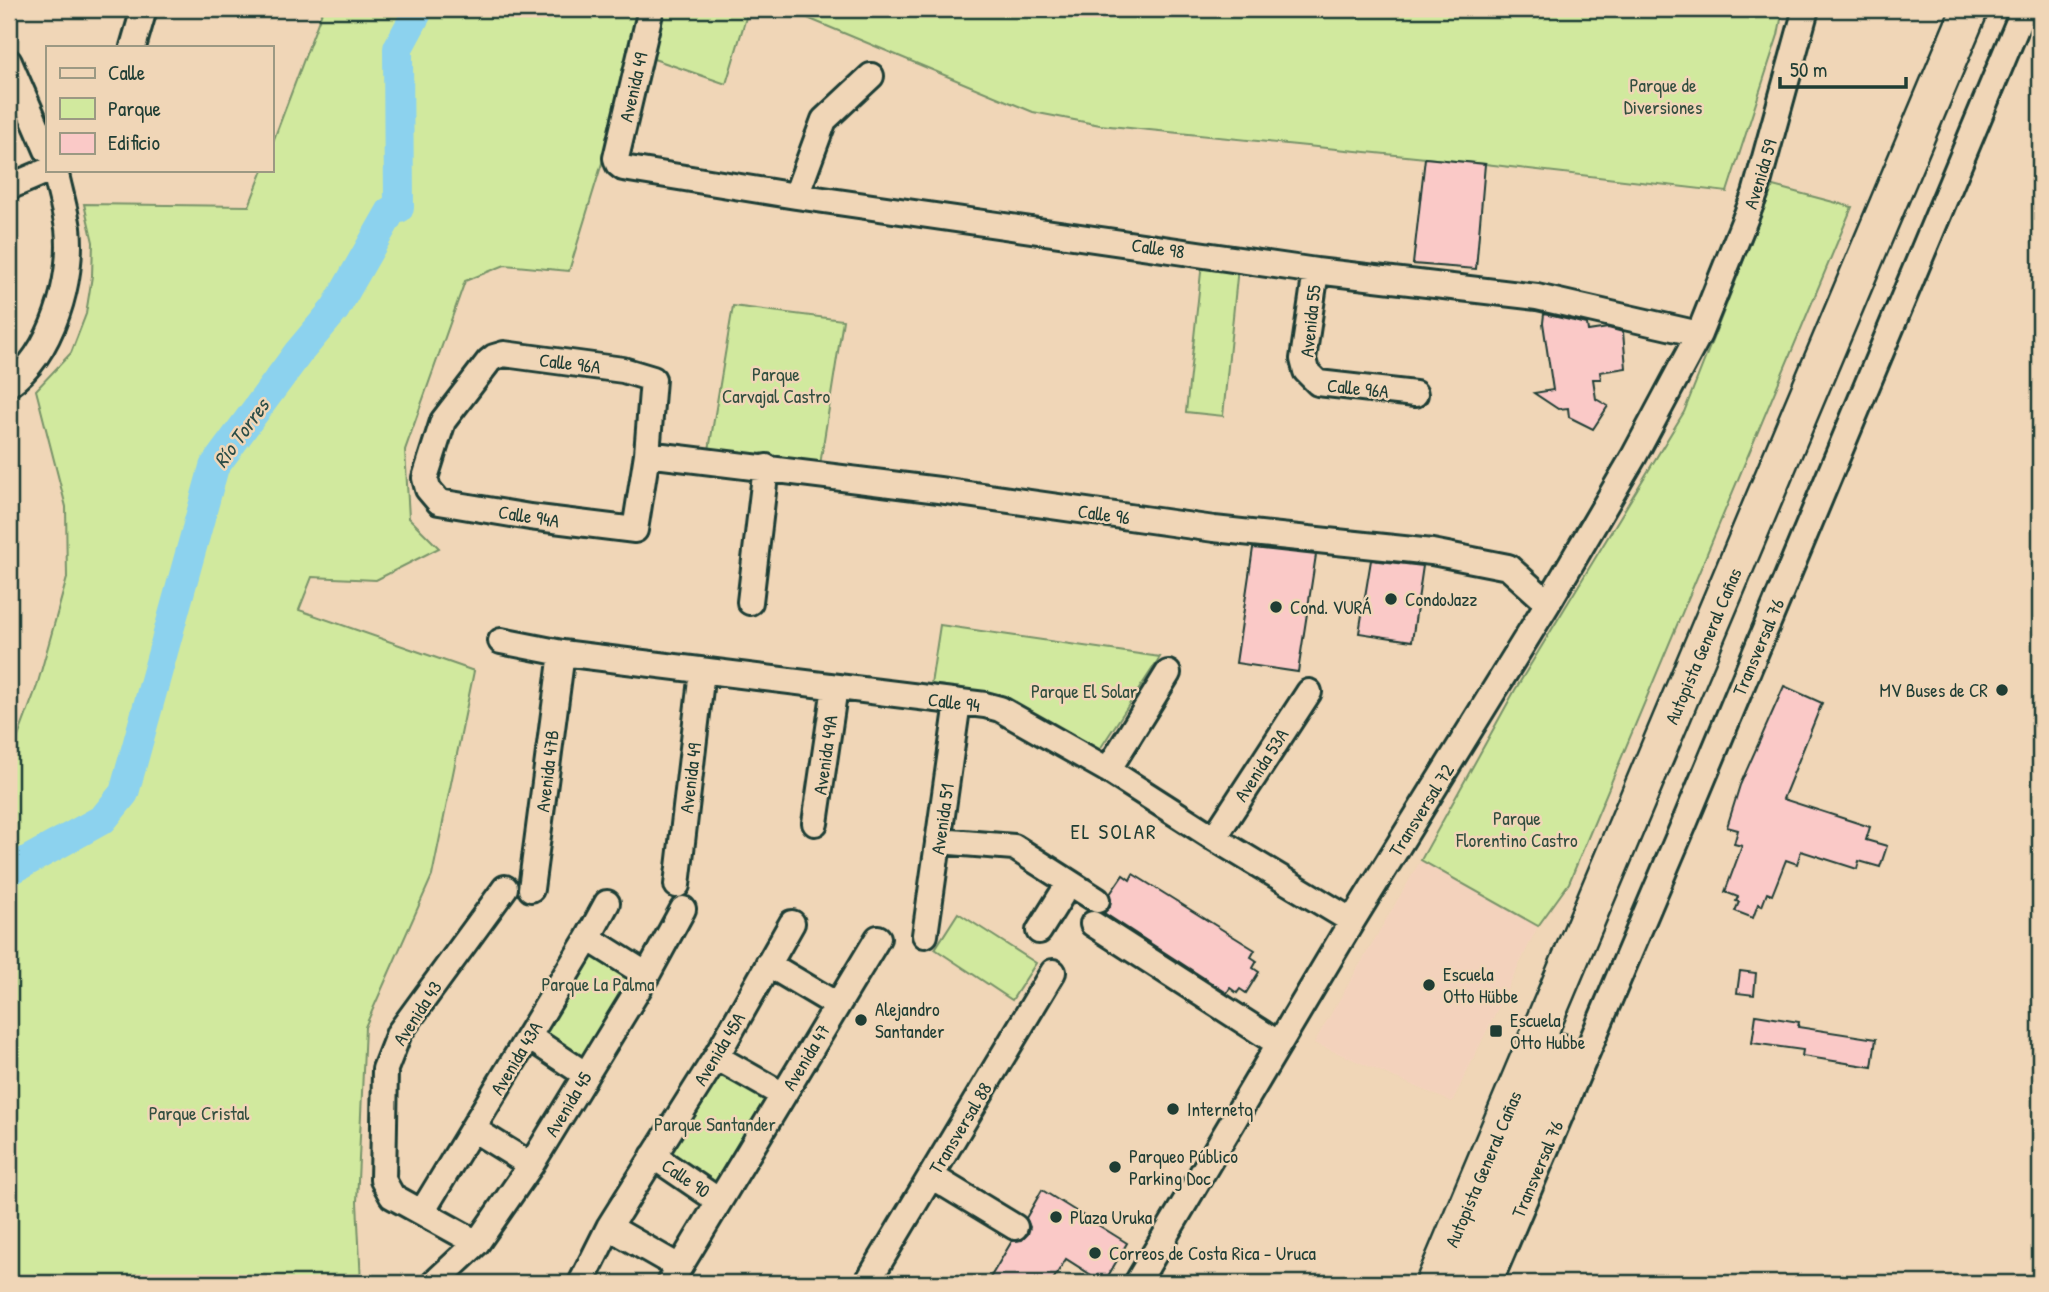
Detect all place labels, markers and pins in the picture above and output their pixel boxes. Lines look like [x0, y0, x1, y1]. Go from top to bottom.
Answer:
place label: CondoJazz [1405, 586, 1477, 612]
marker: CondoJazz [1383, 591, 1399, 607]
place label: Cond. VURÁ [1290, 594, 1372, 620]
marker: Cond. VURÁ [1268, 599, 1284, 615]
place label: MV Buses de CR [1879, 677, 1988, 703]
marker: MV Buses de CR [1994, 682, 2010, 698]
place label: Escuela Otto Hübbe [1443, 961, 1519, 1009]
marker: Escuela Otto Hübbe [1421, 977, 1437, 993]
place label: Alejandro Santander [875, 996, 945, 1044]
place label: Escuela Otto Hubbe [1510, 1007, 1586, 1055]
marker: Alejandro Santander [853, 1012, 869, 1028]
marker: Escuela Otto Hubbe [1488, 1023, 1504, 1039]
place label: Internetq [1187, 1096, 1253, 1122]
marker: Internetq [1165, 1101, 1181, 1117]
place label: Parqueo Público Parking Doc [1129, 1143, 1238, 1191]
marker: Parqueo Público Parking Doc [1107, 1159, 1123, 1175]
place label: Plaza Uruka [1070, 1204, 1153, 1230]
marker: Plaza Uruka [1048, 1209, 1064, 1225]
place label: Correos de Costa Rica - Uruca [1109, 1240, 1317, 1266]
marker: Correos de Costa Rica - Uruca [1087, 1245, 1103, 1261]

